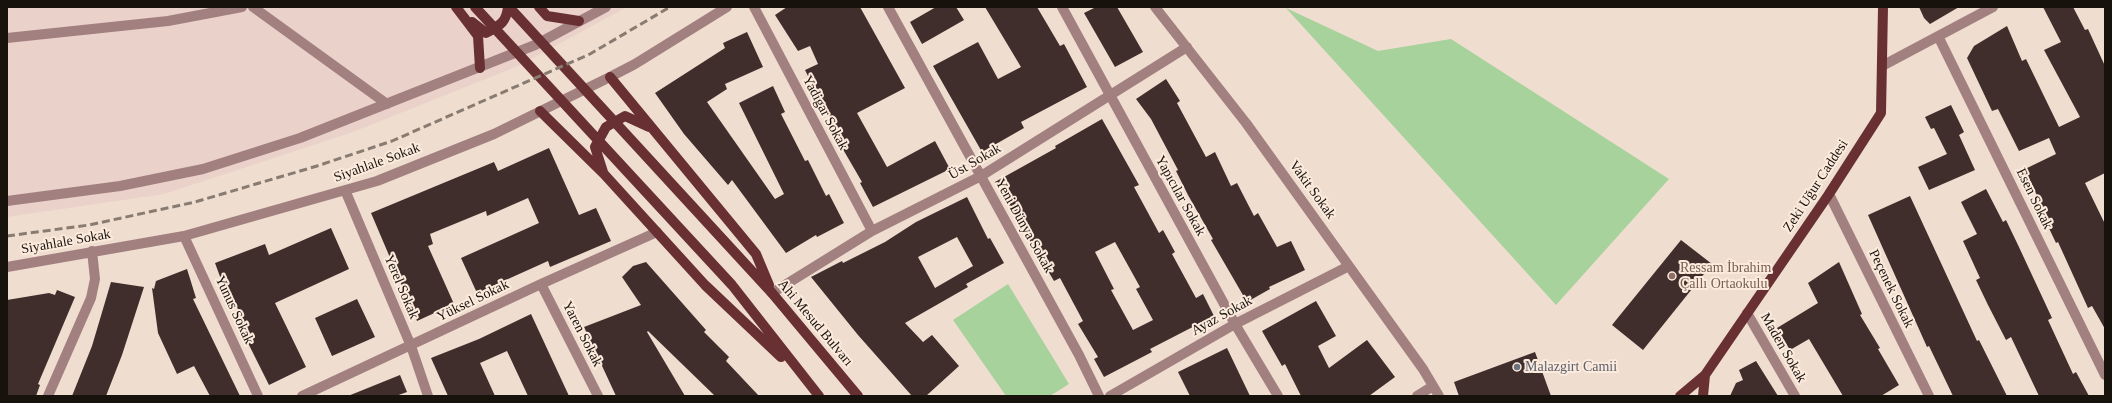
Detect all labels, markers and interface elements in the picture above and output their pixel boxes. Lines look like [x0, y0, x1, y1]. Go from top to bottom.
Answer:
street label: Yadigar Sokak [798, 73, 852, 153]
street label: Zeki Uğur Caddesi [1780, 137, 1852, 235]
street label: Siyahlale Sokak [332, 140, 422, 186]
street label: Üst Sokak [946, 140, 1004, 184]
street label: Yapıcılar Sokak [1151, 153, 1209, 239]
street label: Vakit Sokak [1285, 158, 1339, 222]
street label: Esen Sokak [2012, 166, 2056, 232]
street label: Yeni Dünya Sokak [991, 176, 1057, 276]
street label: Siyahlale Sokak [20, 226, 112, 258]
street label: Peçenek Sokak [1865, 247, 1917, 331]
street label: Yerel Sokak [380, 252, 422, 322]
place label: Ressam İbrahim Çallı Ortaokulu [1680, 260, 1771, 292]
marker: Ressam İbrahim Çallı Ortaokulu [1667, 271, 1677, 281]
street label: Yunus Sokak [211, 273, 257, 347]
street label: Yüksel Sokak [434, 276, 512, 326]
street label: Ahi Mesud Bulvarı [774, 276, 856, 370]
street label: Ayaz Sokak [1189, 292, 1255, 340]
street label: Yaren Sokak [558, 298, 606, 370]
street label: Maden Sokak [1756, 310, 1810, 386]
place label: Malazgirt Camii [1525, 359, 1617, 375]
marker: Malazgirt Camii [1512, 362, 1522, 372]

